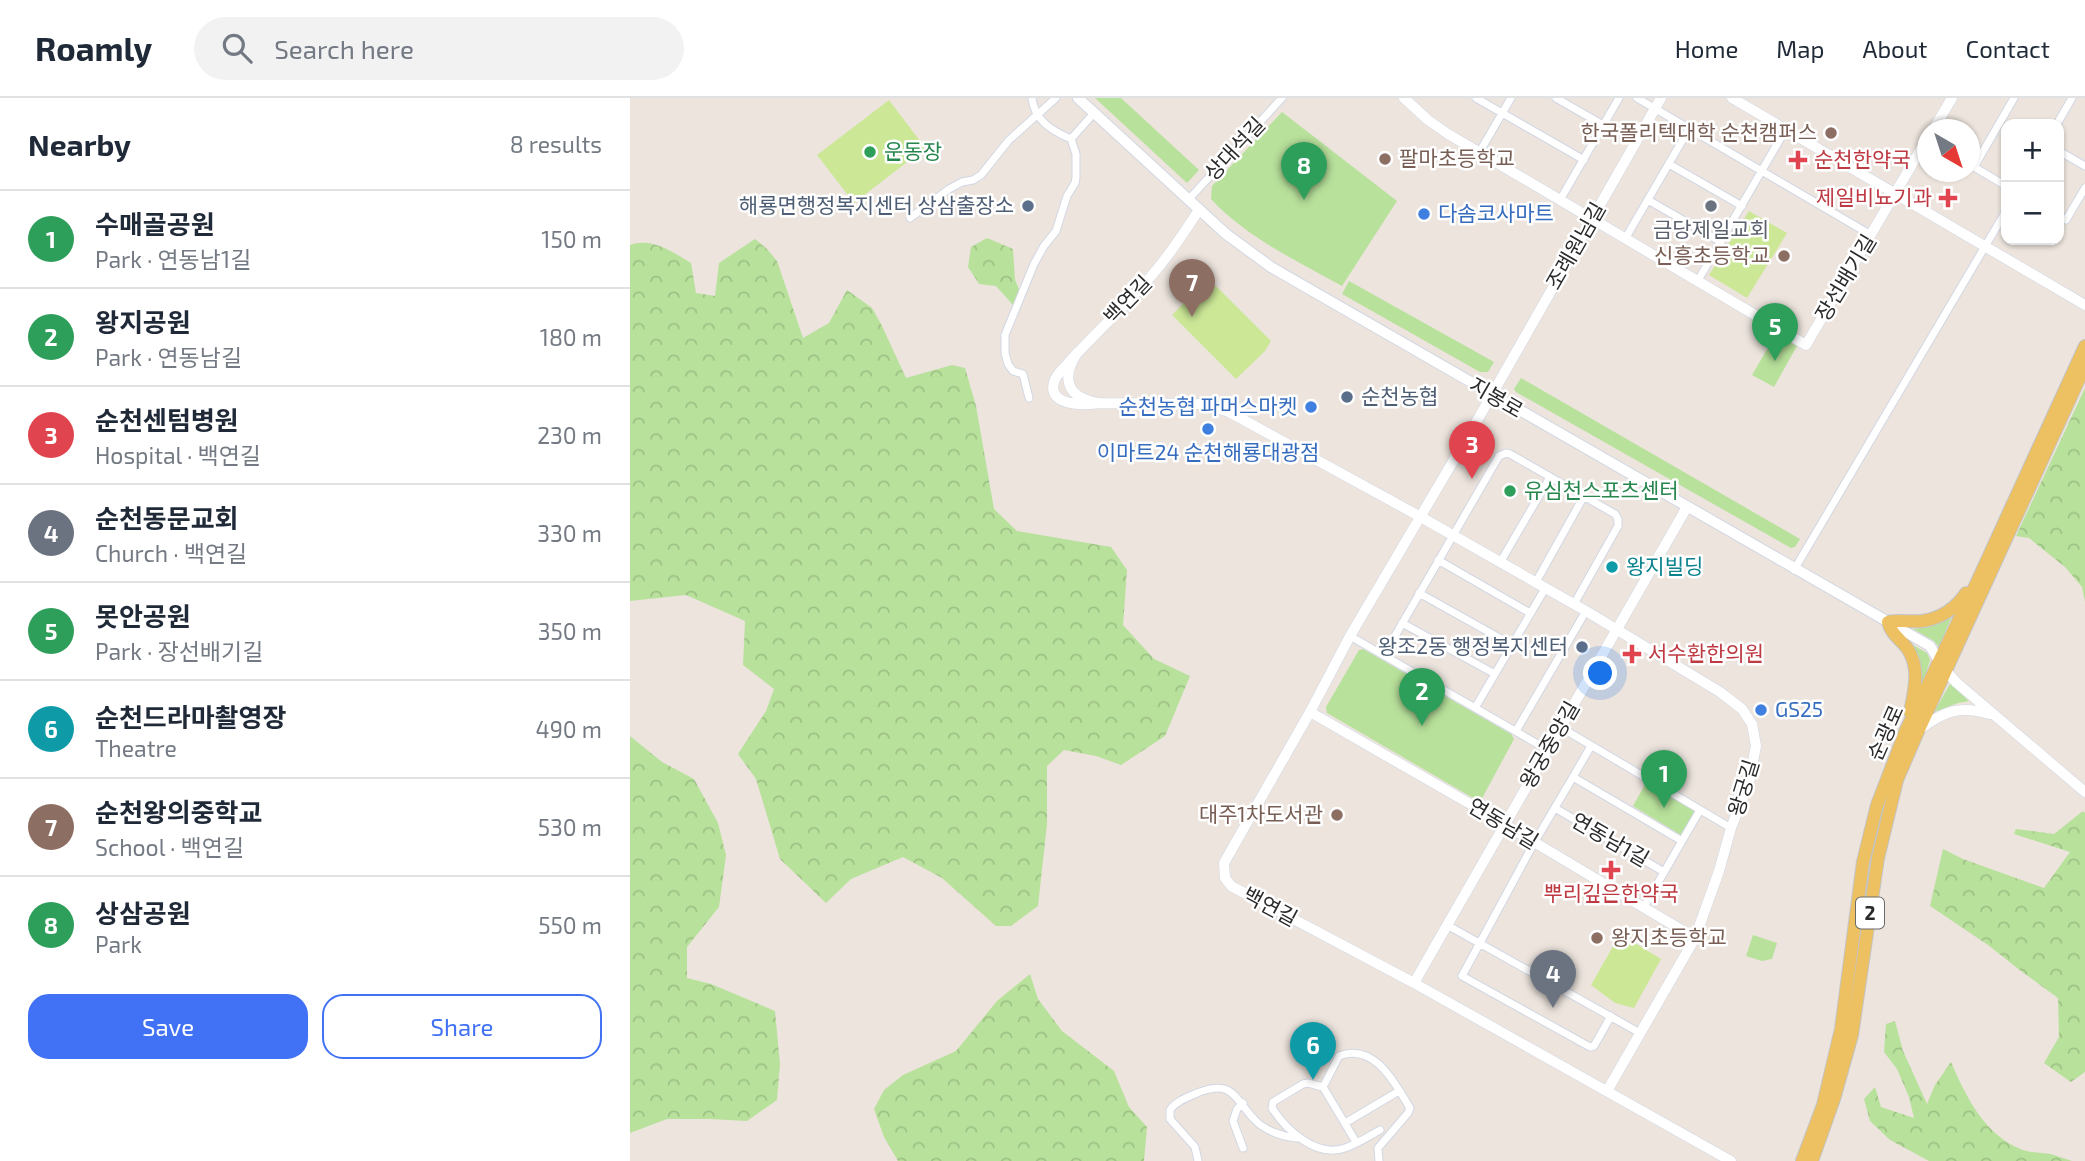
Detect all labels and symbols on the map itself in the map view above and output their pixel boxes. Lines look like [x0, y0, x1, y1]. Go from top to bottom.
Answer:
street label: 상대석길 [1198, 111, 1269, 185]
place label: 한국폴리텍대학 순천캠퍼스 [1580, 119, 1817, 144]
north arrow [1917, 119, 1980, 182]
marker: 한국폴리텍대학 순천캠퍼스 [1823, 125, 1839, 141]
place label: 운동장 [884, 138, 942, 163]
pin: 8 [1281, 142, 1327, 200]
marker: 운동장 [862, 144, 878, 160]
place label: 팔마초등학교 [1399, 145, 1515, 170]
place label: 순천한약국 [1814, 146, 1911, 171]
marker: 순천한약국 [1788, 150, 1808, 170]
marker: 팔마초등학교 [1377, 151, 1393, 167]
place label: 제일비뇨기과 [1816, 184, 1932, 209]
marker: 제일비뇨기과 [1938, 188, 1958, 208]
place label: 해룡면행정복지센터 상삼출장소 [739, 192, 1014, 217]
street label: 조례원님길 [1540, 197, 1610, 293]
marker: 해룡면행정복지센터 상삼출장소 [1020, 198, 1036, 214]
marker: 금당제일교회 [1703, 198, 1719, 214]
place label: 다솜코사마트 [1438, 200, 1554, 225]
marker: 다솜코사마트 [1416, 206, 1432, 222]
place label: 금당제일교회 [1653, 216, 1769, 241]
street label: 장선배기길 [1809, 229, 1880, 325]
place label: 신흥초등학교 [1654, 242, 1770, 267]
marker: 신흥초등학교 [1776, 248, 1792, 264]
pin: 7 [1169, 259, 1215, 317]
street label: 백연길 [1098, 269, 1156, 328]
pin: 5 [1752, 303, 1798, 361]
street label: 지봉로 [1465, 371, 1528, 422]
place label: 순천농협 [1361, 383, 1438, 408]
marker: 순천농협 [1339, 389, 1355, 405]
place label: 순천농협 파머스마켓 [1118, 393, 1297, 418]
marker: 순천농협 파머스마켓 [1303, 399, 1319, 415]
marker: 이마트24 순천해룡대광점 [1200, 421, 1216, 437]
pin: 3 [1449, 421, 1495, 479]
place label: 이마트24 순천해룡대광점 [1097, 439, 1319, 464]
place label: 유심천스포츠센터 [1524, 477, 1679, 502]
marker: 유심천스포츠센터 [1502, 483, 1518, 499]
place label: 왕지빌딩 [1626, 553, 1703, 578]
marker: 왕지빌딩 [1604, 559, 1620, 575]
place label: 왕조2동 행정복지센터 [1378, 633, 1568, 658]
marker: 왕조2동 행정복지센터 [1574, 639, 1590, 655]
place label: 서수환한의원 [1648, 640, 1764, 665]
marker: 서수환한의원 [1622, 644, 1642, 664]
your location [1583, 656, 1617, 690]
pin: 2 [1399, 668, 1445, 726]
street label: 왕궁중앙길 [1514, 696, 1584, 792]
place label: GS25 [1775, 696, 1823, 721]
street label: 순광로 [1861, 701, 1908, 764]
marker: GS25 [1753, 702, 1769, 718]
pin: 1 [1641, 750, 1687, 808]
street label: 왕궁길 [1722, 756, 1763, 819]
street label: 연동남길 [1464, 792, 1543, 853]
place label: 대주1차도서관 [1199, 801, 1323, 826]
street label: 연동남1길 [1567, 806, 1654, 871]
marker: 대주1차도서관 [1329, 807, 1345, 823]
marker: 뿌리깊은한약국 [1603, 862, 1619, 878]
place label: 뿌리깊은한약국 [1543, 880, 1679, 905]
street label: 백연길 [1239, 881, 1302, 930]
road number: 2 [1856, 898, 1884, 928]
place label: 왕지초등학교 [1611, 924, 1727, 949]
marker: 왕지초등학교 [1589, 930, 1605, 946]
pin: 4 [1530, 950, 1576, 1008]
pin: 6 [1290, 1022, 1336, 1080]

